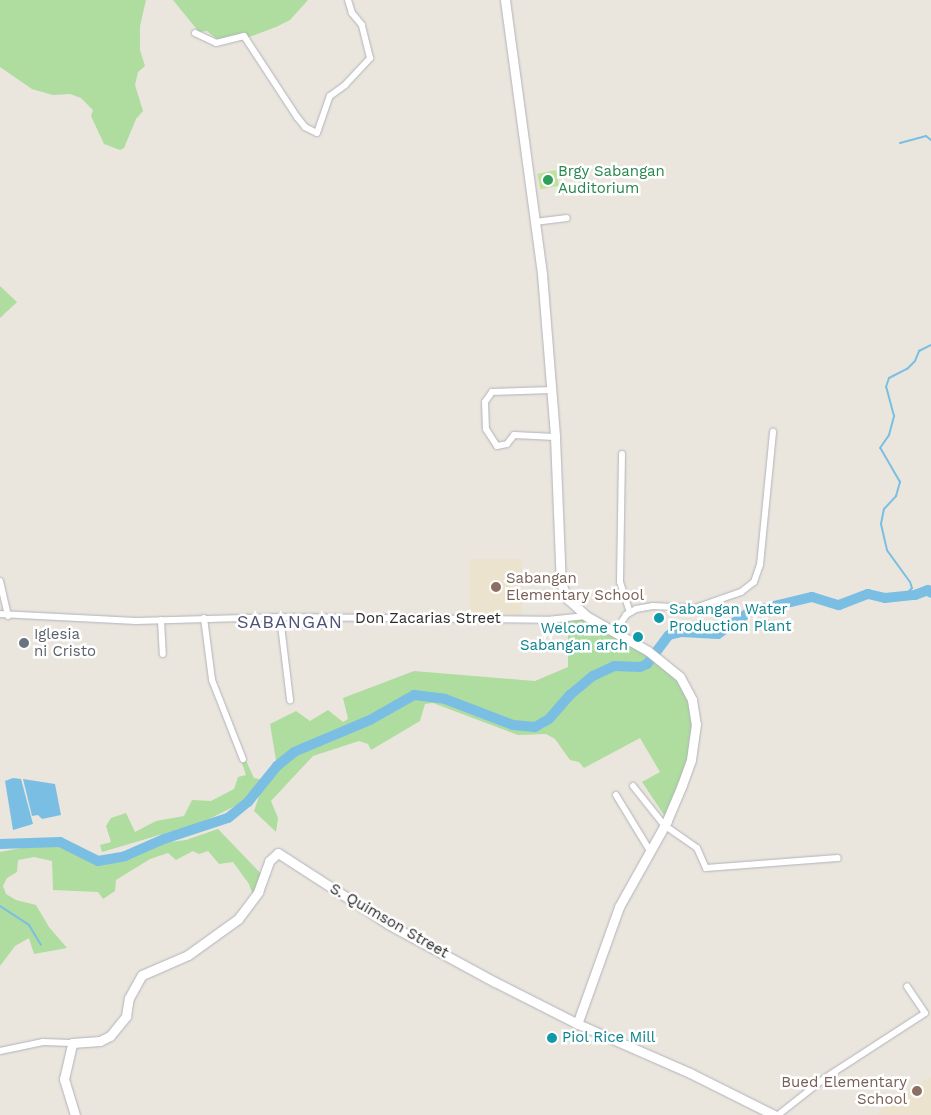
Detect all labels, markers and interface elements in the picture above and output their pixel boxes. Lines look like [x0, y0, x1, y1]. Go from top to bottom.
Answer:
place label: Brgy Sabangan Auditorium [558, 162, 665, 197]
marker: Brgy Sabangan Auditorium [542, 174, 554, 186]
place label: Sabangan Elementary School [506, 569, 645, 604]
marker: Sabangan Elementary School [490, 581, 502, 593]
place label: Sabangan Water Production Plant [669, 600, 791, 635]
street label: Don Zacarias Street [355, 610, 501, 628]
district label: SABANGAN [236, 611, 344, 633]
marker: Sabangan Water Production Plant [653, 612, 665, 624]
place label: Welcome to Sabangan arch [520, 619, 628, 654]
place label: Iglesia ni Cristo [34, 625, 96, 660]
marker: Welcome to Sabangan arch [632, 631, 644, 643]
marker: Iglesia ni Cristo [18, 637, 30, 649]
street label: S. Quimson Street [327, 880, 451, 962]
place label: Piol Rice Mill [562, 1029, 656, 1047]
marker: Piol Rice Mill [546, 1032, 558, 1044]
place label: Bued Elementary School [781, 1073, 907, 1108]
marker: Bued Elementary School [911, 1085, 923, 1097]

